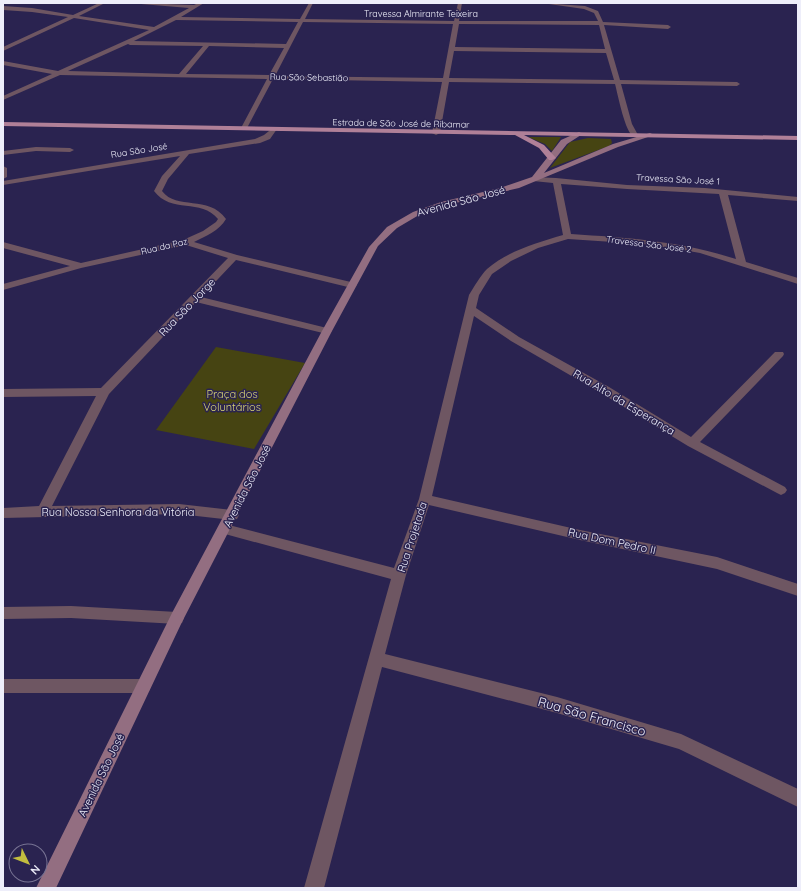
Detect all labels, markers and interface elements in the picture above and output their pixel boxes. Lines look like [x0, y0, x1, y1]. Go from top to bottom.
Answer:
street label: Travessa Almirante Teixeira [364, 8, 478, 19]
street label: Rua São Sebastião [270, 71, 348, 83]
street label: Estrada de São José de Ribamar [332, 116, 470, 130]
street label: Rua São José [110, 140, 168, 160]
street label: Travessa São José 1 [636, 171, 720, 187]
street label: Avenida São José [415, 183, 507, 219]
street label: Travessa São José 2 [606, 233, 692, 255]
street label: Rua da Paz [140, 235, 188, 257]
street label: Rua São Jorge [156, 275, 218, 339]
street label: Rua Alto da Esperança [571, 366, 677, 438]
park label: Praça dos Voluntários [203, 387, 261, 414]
street label: Avenida São José [220, 442, 274, 530]
street label: Rua Projetada [394, 500, 430, 574]
street label: Rua Nossa Senhora da Vitória [42, 505, 194, 519]
street label: Rua Dom Pedro II [567, 525, 657, 557]
street label: Rua São Francisco [536, 693, 648, 739]
street label: Avenida São José [75, 731, 127, 819]
north arrow [8, 843, 48, 883]
text: N [27, 862, 43, 878]

